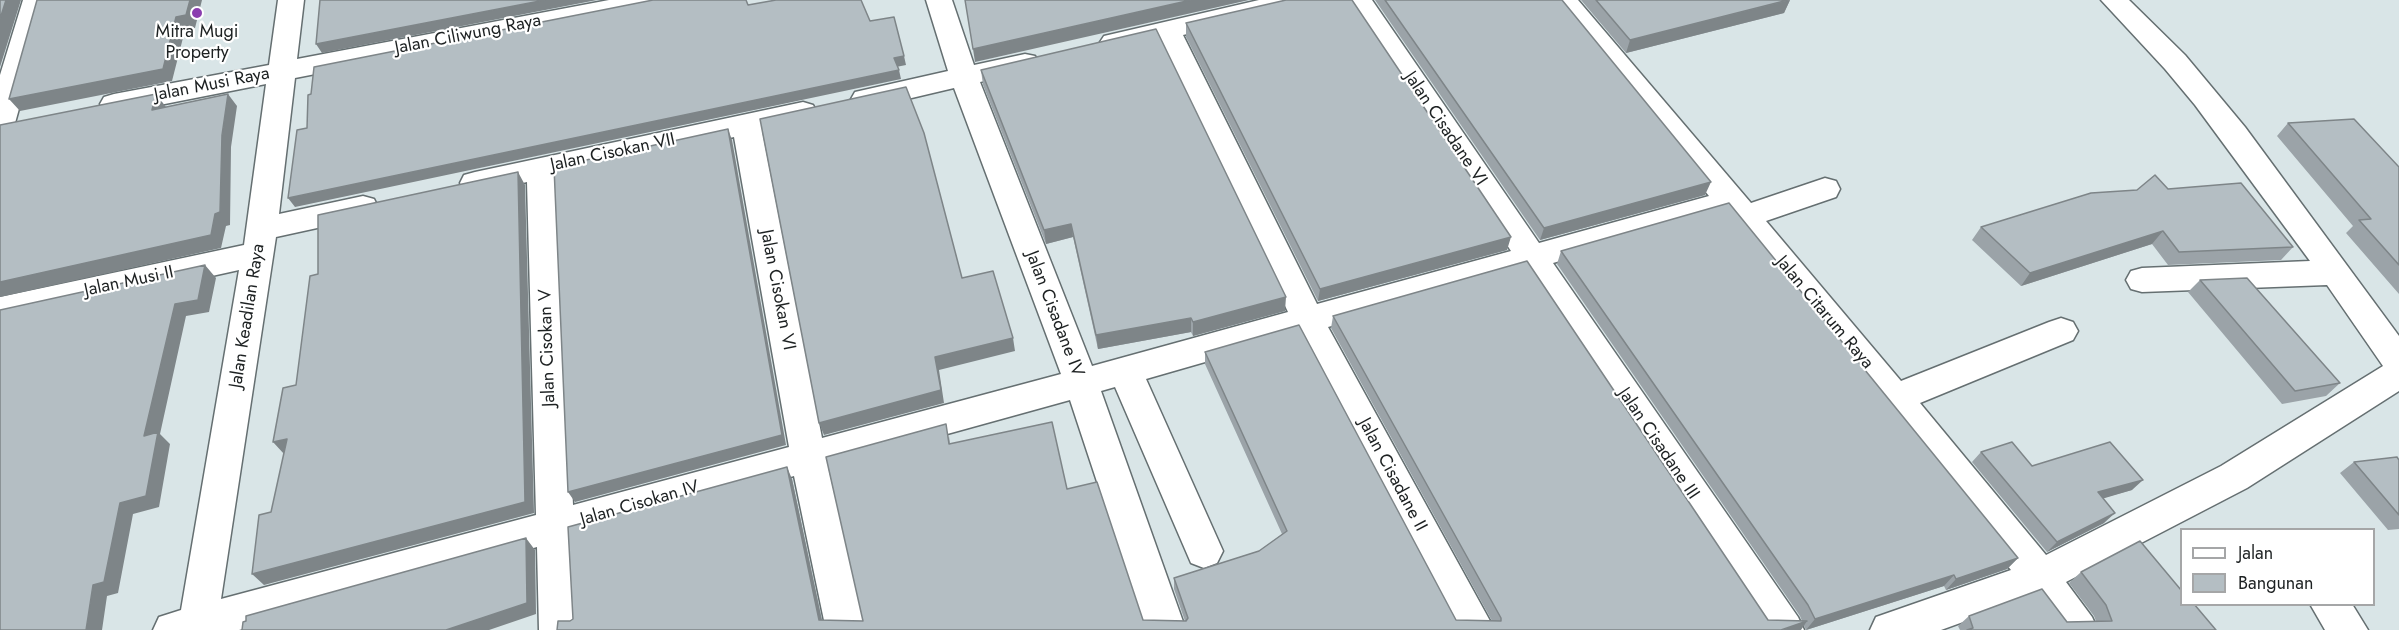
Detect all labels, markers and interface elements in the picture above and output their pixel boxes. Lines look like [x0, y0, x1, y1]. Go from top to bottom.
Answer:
marker: Mitra Mugi Property [190, 6, 204, 20]
street label: Jalan Ciliwung Raya [393, 10, 543, 60]
place label: Mitra Mugi Property [156, 22, 238, 64]
street label: Jalan Musi Raya [152, 63, 272, 107]
street label: Jalan Cisadane VI [1399, 68, 1491, 190]
street label: Jalan Cisokan VII [549, 129, 677, 177]
street label: Jalan Cisokan VI [755, 228, 799, 352]
street label: Jalan Keadilan Raya [226, 242, 270, 390]
street label: Jalan Cisadane IV [1020, 248, 1088, 380]
street label: Jalan Citarum Raya [1770, 252, 1878, 374]
street label: Jalan Musi II [82, 262, 176, 302]
street label: Jalan Cisokan V [535, 289, 561, 407]
street label: Jalan Cisadane III [1613, 384, 1703, 504]
street label: Jalan Cisadane II [1353, 415, 1431, 535]
street label: Jalan Cisokan IV [578, 477, 702, 531]
legend [2180, 528, 2375, 606]
text: Jalan [2238, 540, 2273, 566]
text: Bangunan [2238, 570, 2313, 596]

